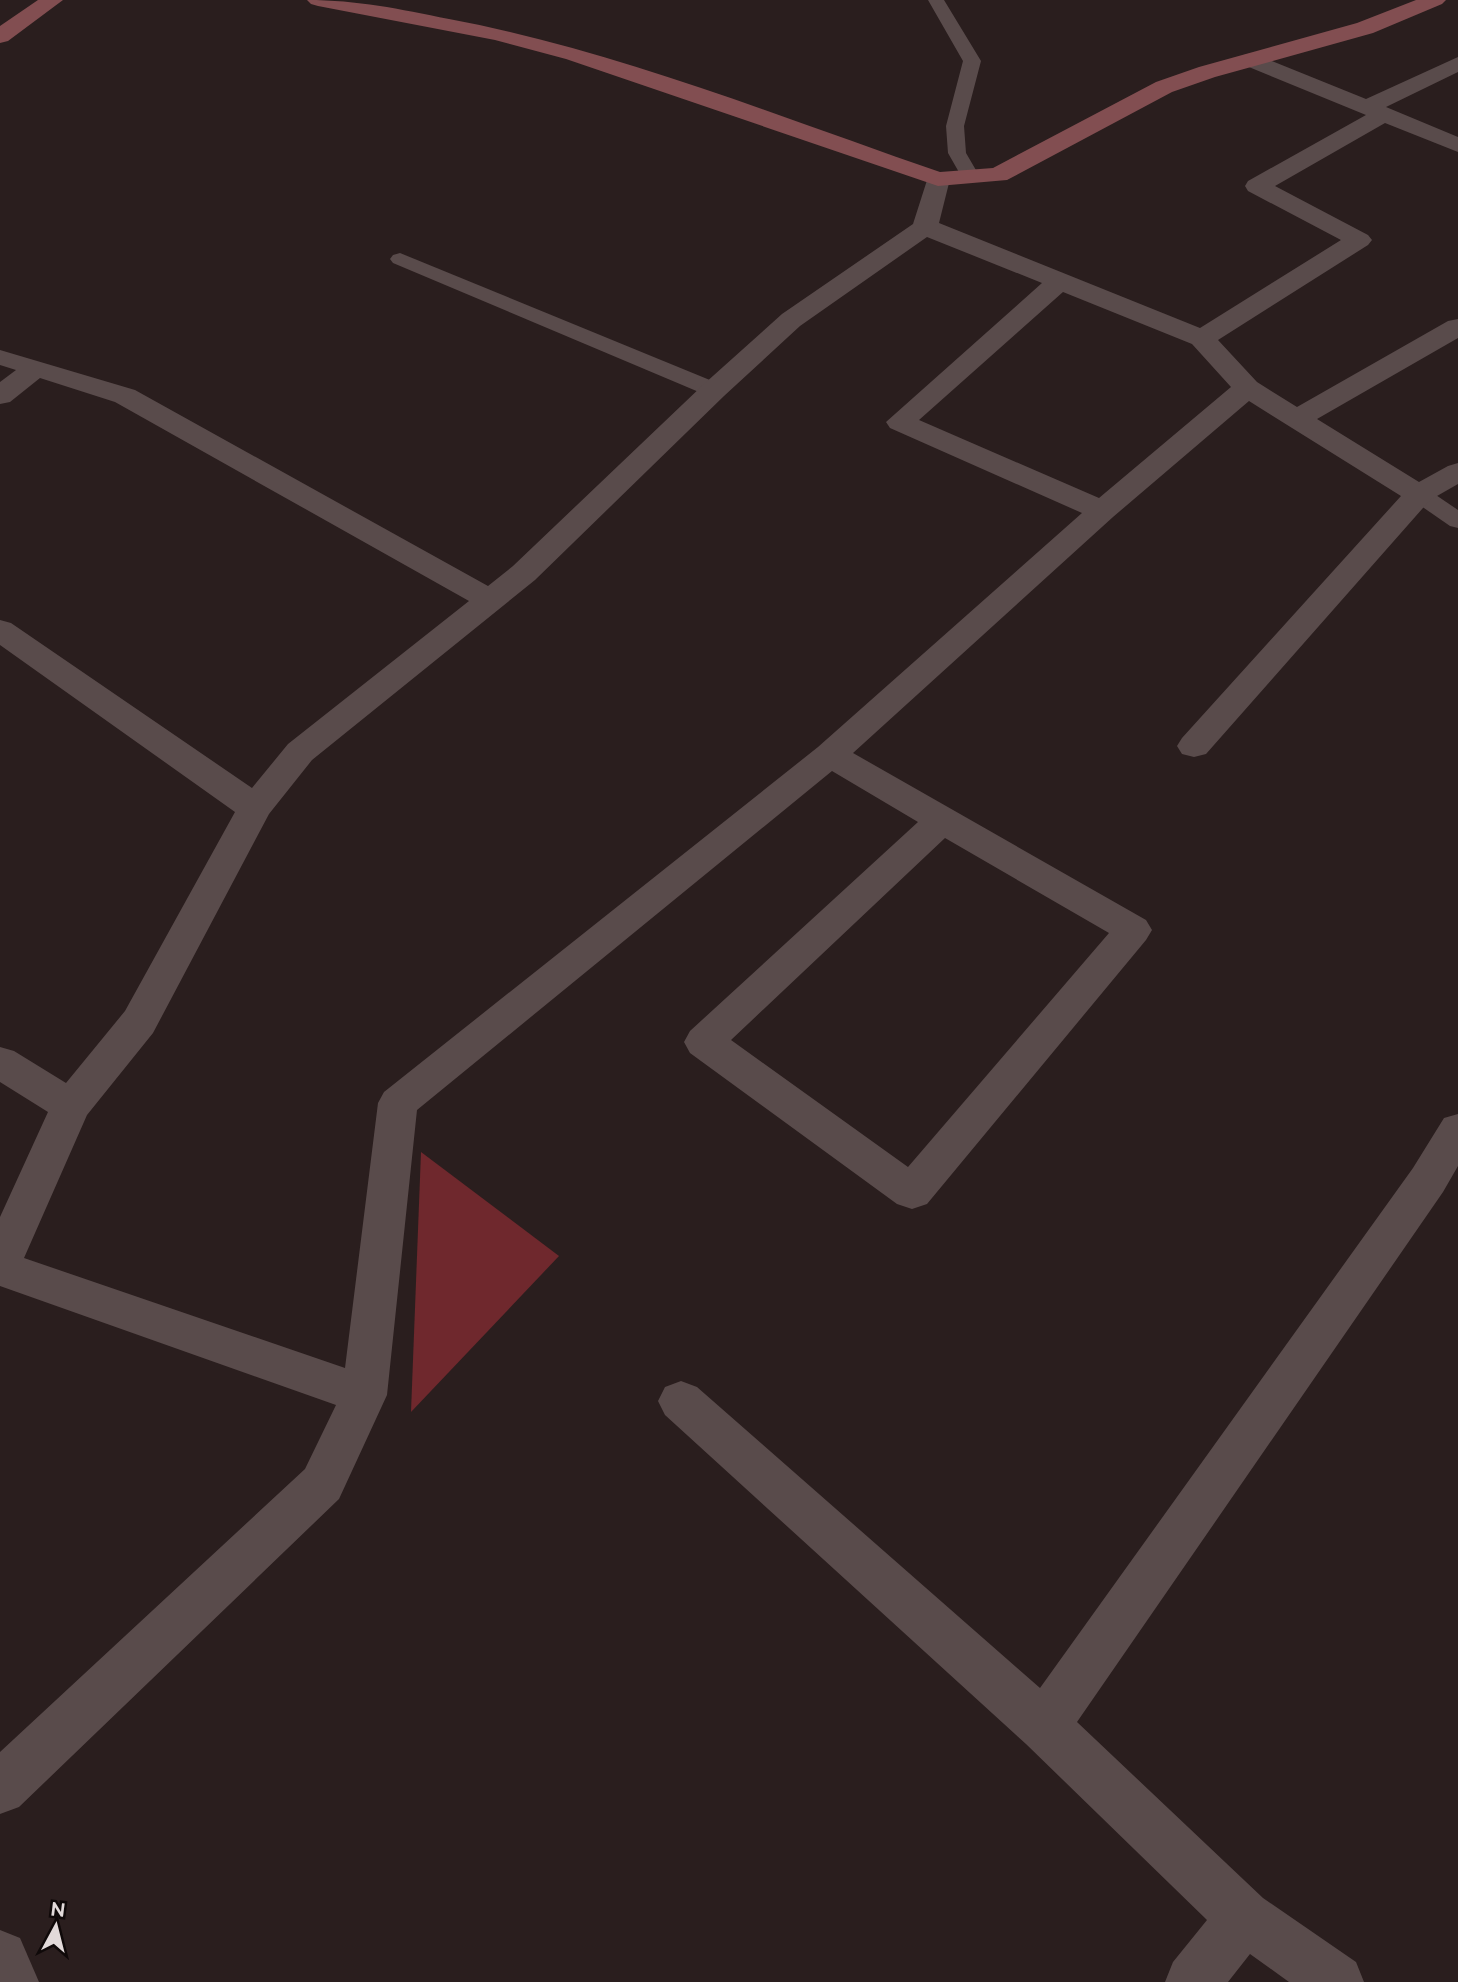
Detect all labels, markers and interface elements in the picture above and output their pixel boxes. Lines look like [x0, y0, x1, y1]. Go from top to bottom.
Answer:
north arrow [21, 1891, 91, 1961]
text: N [50, 1897, 67, 1921]

